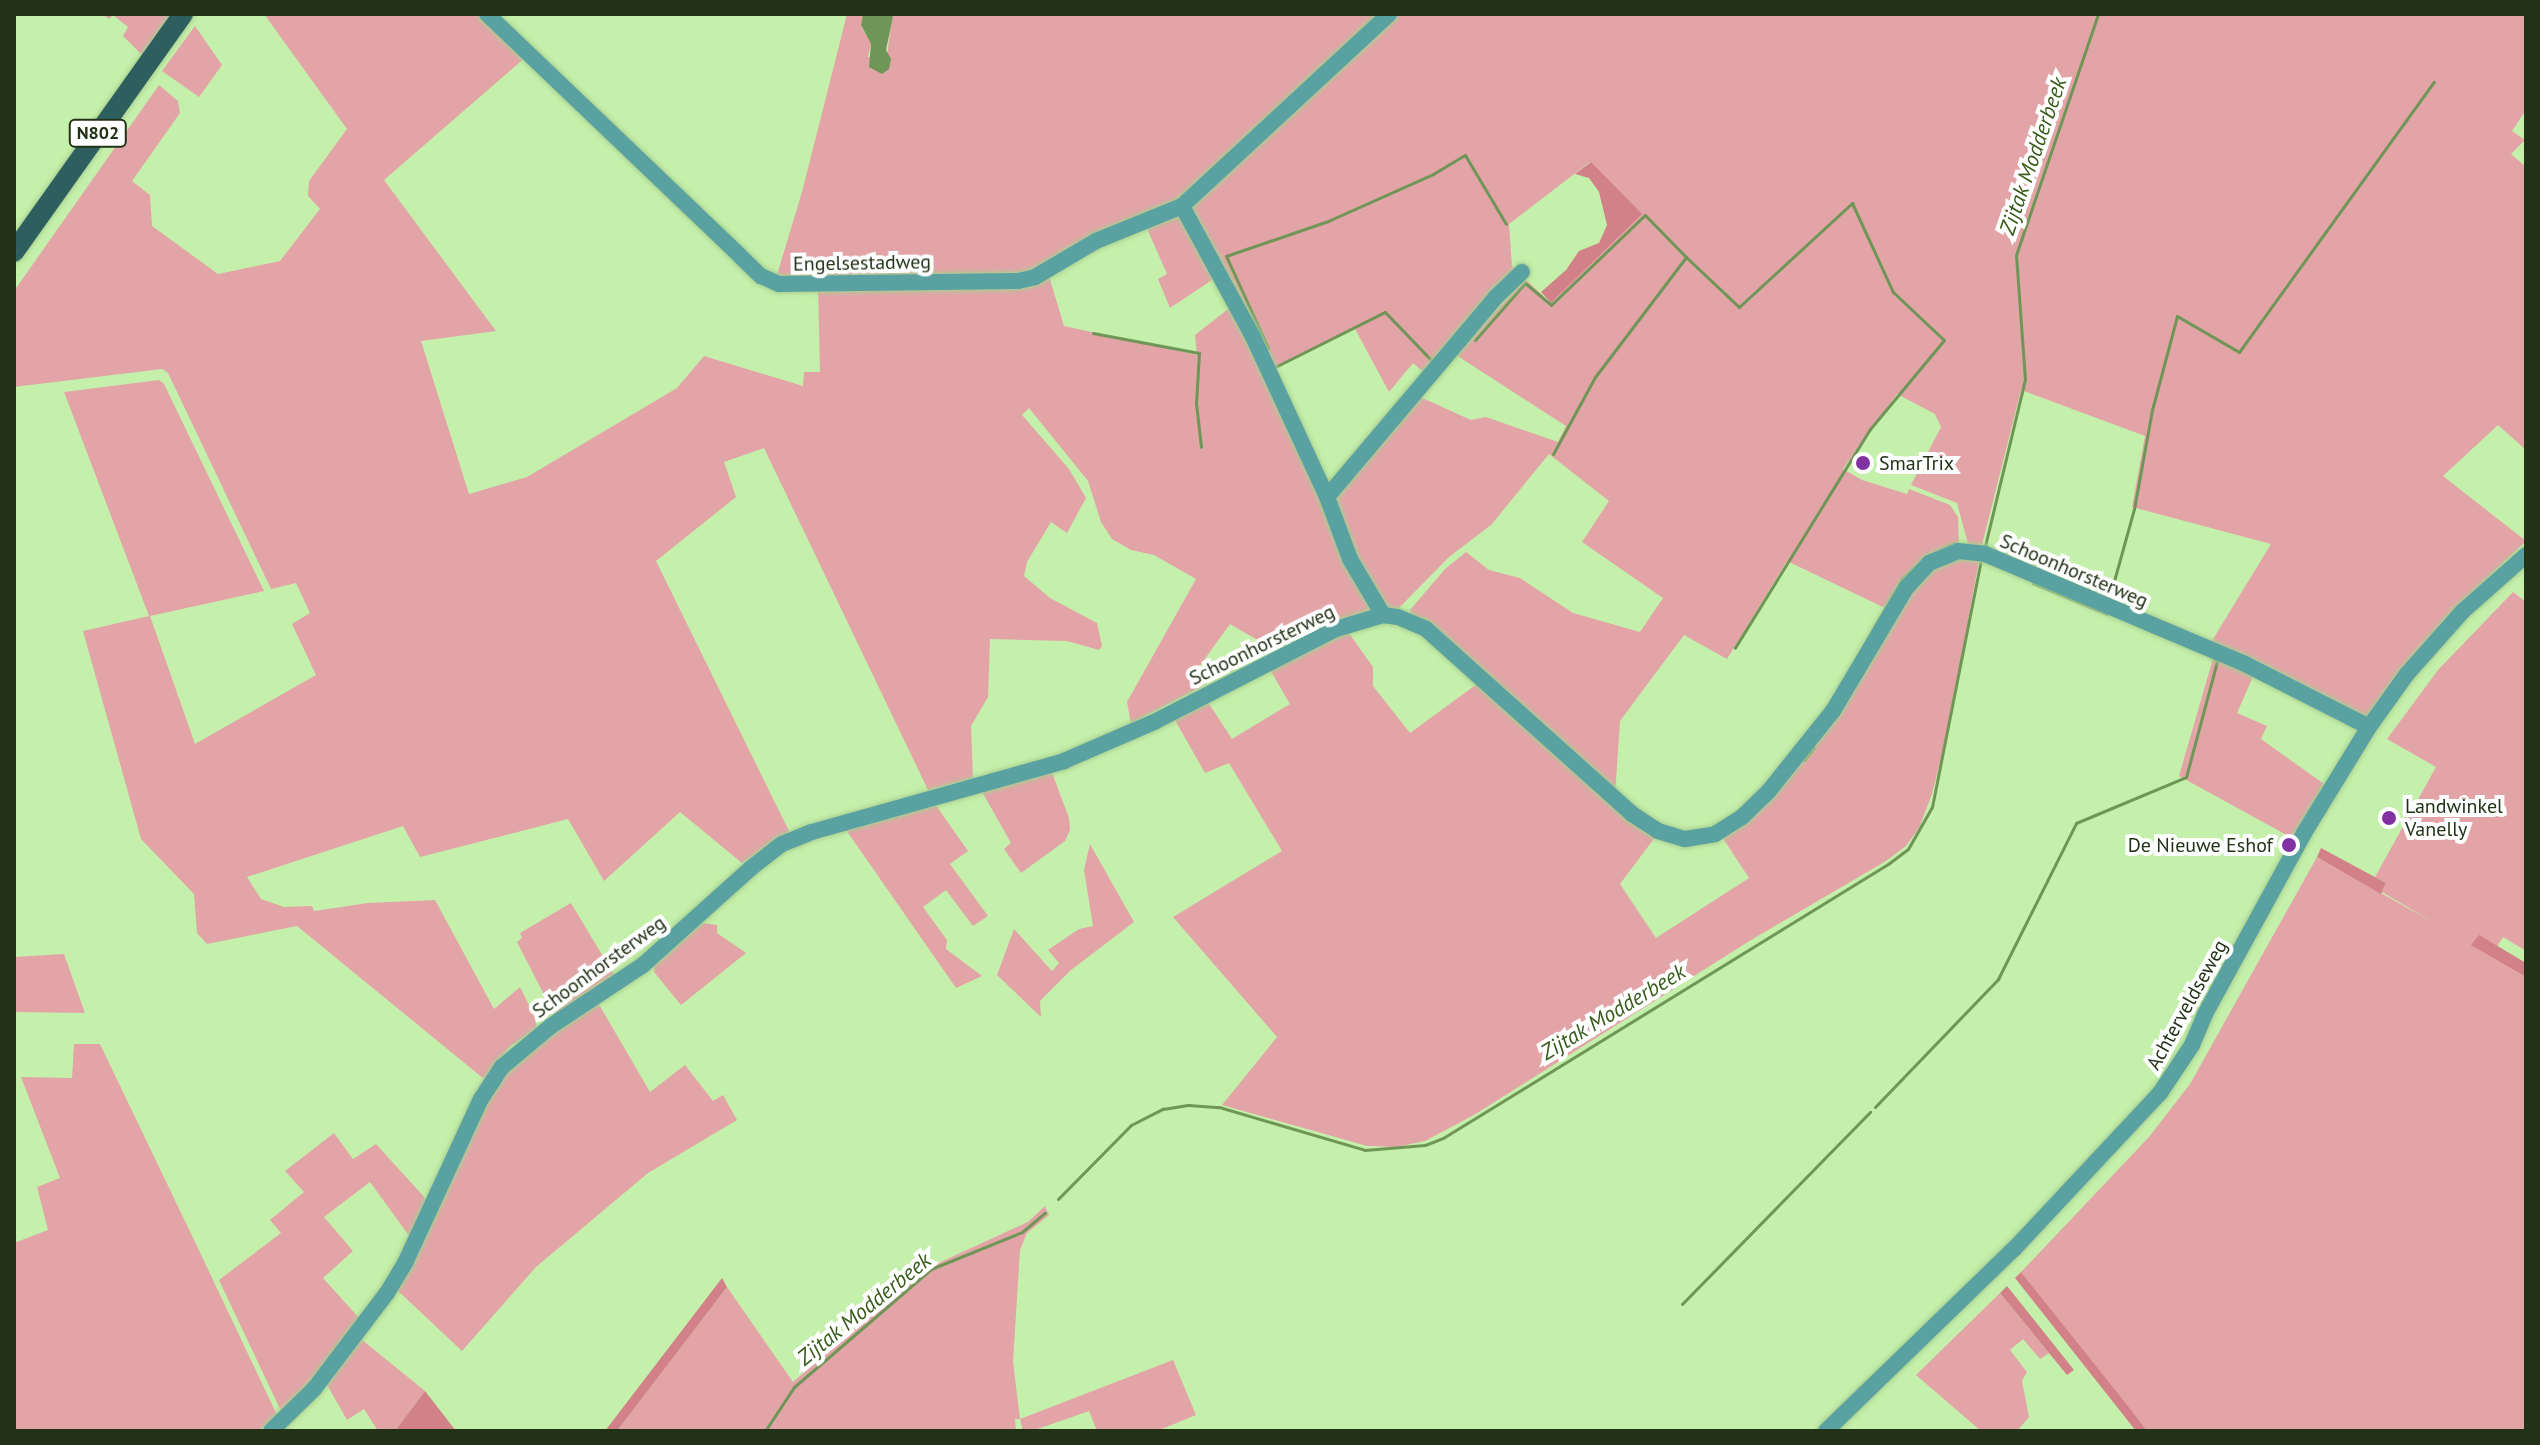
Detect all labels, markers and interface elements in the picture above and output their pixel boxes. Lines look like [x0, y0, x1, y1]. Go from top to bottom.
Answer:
water label: Zijtak Modderbeek [1994, 74, 2072, 238]
road number: N802 [68, 119, 128, 147]
street label: Engelsestadweg [793, 250, 931, 276]
place label: SmarTrix [1879, 451, 1954, 475]
marker: SmarTrix [1854, 454, 1872, 472]
street label: Schoonhorsterweg [1996, 529, 2152, 613]
street label: Schoonhorsterweg [1186, 599, 1338, 691]
place label: Landwinkel Vanelly [2405, 794, 2503, 841]
marker: Landwinkel Vanelly [2380, 809, 2398, 827]
place label: De Nieuwe Eshof [2128, 833, 2273, 857]
marker: De Nieuwe Eshof [2280, 836, 2298, 854]
street label: Schoonhorsterweg [528, 911, 670, 1023]
street label: Achterveldseweg [2141, 936, 2233, 1074]
water label: Zijtak Modderbeek [1535, 958, 1691, 1066]
water label: Zijtak Modderbeek [792, 1247, 936, 1371]

